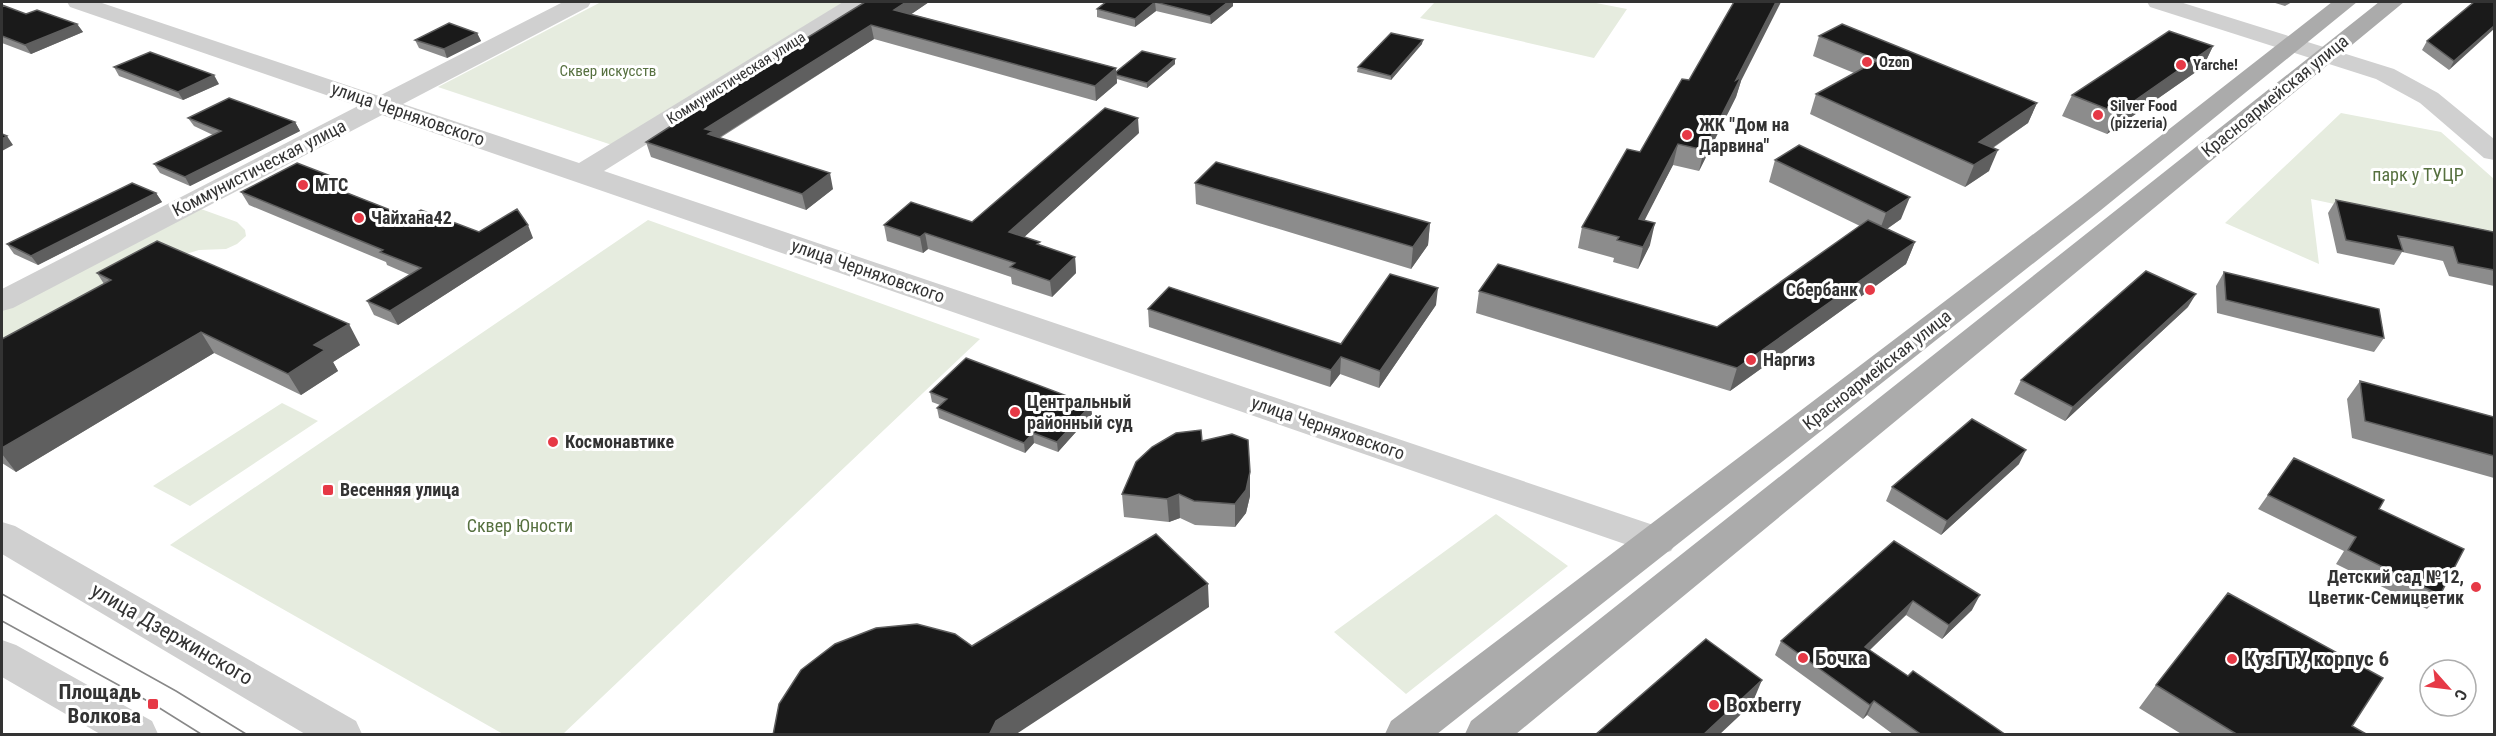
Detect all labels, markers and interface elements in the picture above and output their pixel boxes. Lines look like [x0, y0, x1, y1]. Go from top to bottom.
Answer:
street label: Коммунистическая улица [663, 28, 809, 128]
street label: Красноармейская улица [2197, 30, 2352, 161]
place label: Ozon [1879, 53, 1910, 71]
marker: Ozon [1860, 55, 1874, 69]
place label: Yarche! [2193, 56, 2238, 74]
marker: Yarche! [2174, 58, 2188, 72]
park label: Сквер искусств [560, 62, 656, 80]
street label: улица Черняховского [329, 77, 488, 150]
place label: Silver Food (pizzeria) [2110, 97, 2177, 132]
marker: Silver Food (pizzeria) [2091, 108, 2105, 122]
place label: ЖК "Дом на Дарвина" [1699, 114, 1789, 156]
street label: Коммунистическая улица [168, 115, 349, 221]
marker: ЖК "Дом на Дарвина" [1680, 128, 1694, 142]
park label: парк у ТУЦР [2372, 164, 2464, 185]
place label: МТС [315, 174, 348, 195]
marker: МТС [296, 178, 310, 192]
place label: Чайхана42 [371, 207, 452, 228]
marker: Чайхана42 [352, 211, 366, 225]
street label: улица Черняховского [789, 234, 948, 307]
place label: Сбербанк [1786, 279, 1858, 300]
marker: Сбербанк [1863, 283, 1877, 297]
street label: Красноармейская улица [1798, 305, 1955, 434]
place label: Наргиз [1763, 349, 1815, 370]
marker: Наргиз [1744, 353, 1758, 367]
place label: Центральный районный суд [1027, 391, 1133, 433]
street label: улица Черняховского [1249, 391, 1408, 464]
marker: Центральный районный суд [1008, 405, 1022, 419]
place label: Космонавтике [565, 431, 674, 452]
marker: Космонавтике [546, 435, 560, 449]
place label: Весенняя улица [340, 479, 459, 500]
marker: Весенняя улица [321, 483, 335, 497]
park label: Сквер Юности [467, 515, 573, 536]
place label: Детский сад №12, Цветик-Семицветик [2309, 566, 2464, 608]
street label: улица Дзержинского [87, 578, 257, 690]
marker: Детский сад №12, Цветик-Семицветик [2469, 580, 2483, 594]
place label: Бочка [1815, 646, 1868, 670]
place label: КузГТУ, корпус 6 [2244, 647, 2389, 671]
marker: Бочка [1796, 651, 1810, 665]
marker: КузГТУ, корпус 6 [2225, 652, 2239, 666]
north arrow [2418, 658, 2478, 718]
place label: Площадь Волкова [58, 680, 141, 728]
text: С [2450, 686, 2471, 703]
place label: Boxberry [1726, 693, 1802, 717]
marker: Площадь Волкова [146, 697, 160, 711]
marker: Boxberry [1707, 698, 1721, 712]

